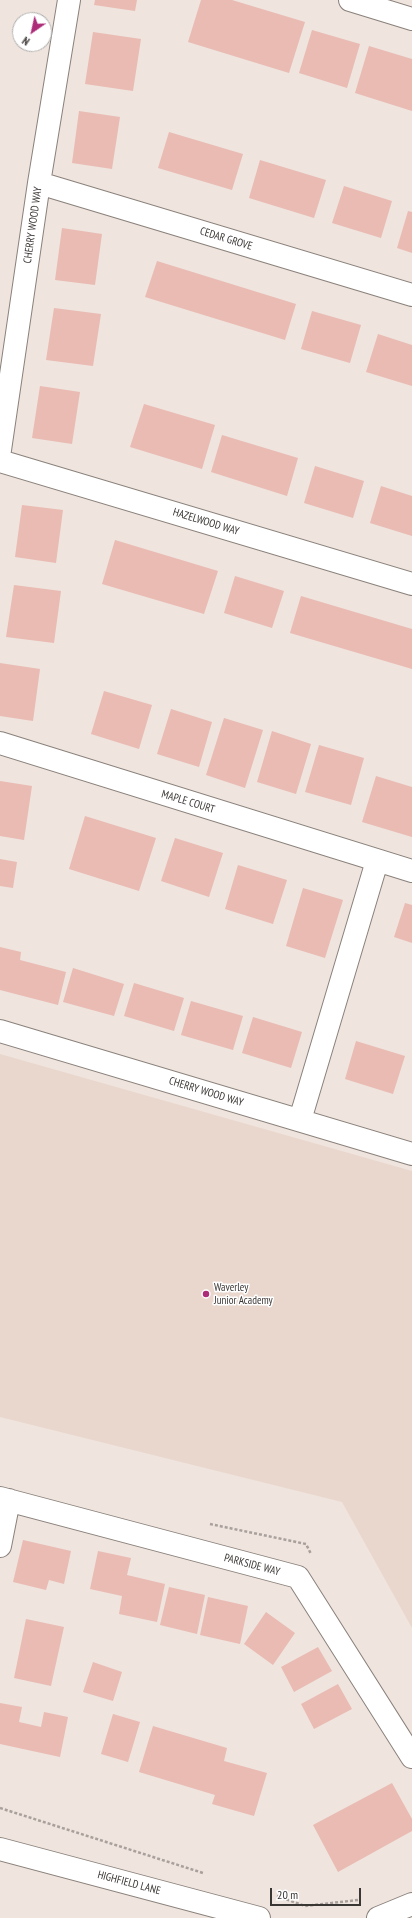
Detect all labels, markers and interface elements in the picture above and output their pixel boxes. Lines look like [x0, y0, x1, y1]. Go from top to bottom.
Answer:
north arrow [12, 12, 52, 52]
text: N [19, 34, 32, 49]
street label: CHERRY WOOD WAY [21, 186, 45, 264]
street label: CEDAR GROVE [198, 225, 254, 253]
street label: HAZELWOOD WAY [171, 506, 241, 538]
street label: MAPLE COURT [160, 788, 216, 816]
street label: CHERRY WOOD WAY [167, 1074, 245, 1110]
place label: Waverley Junior Academy [214, 1281, 273, 1307]
marker: Waverley Junior Academy [201, 1289, 211, 1299]
street label: PARKSIDE WAY [223, 1551, 281, 1579]
street label: HIGHFIELD LANE [96, 1868, 162, 1898]
scale bar [272, 1880, 363, 1906]
text: 20 m [277, 1887, 298, 1902]

